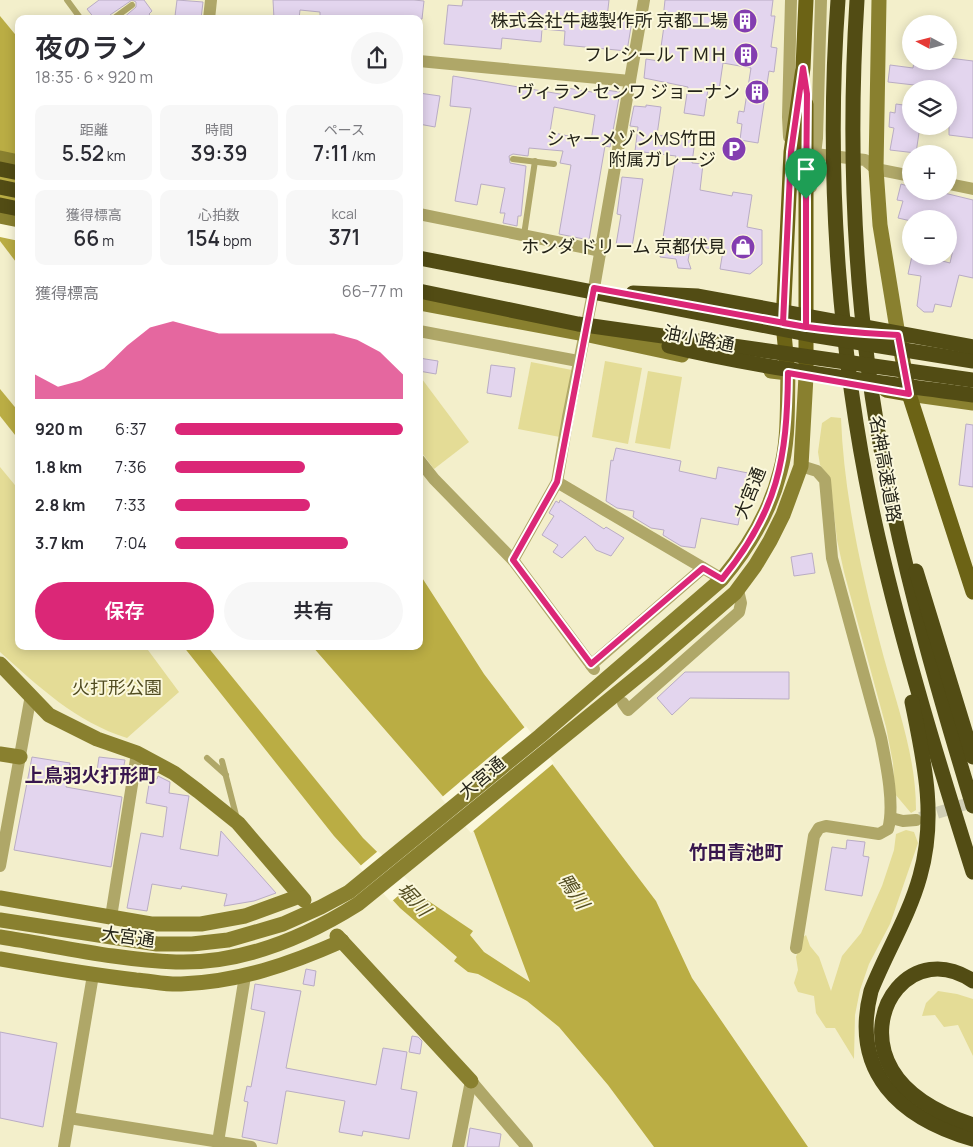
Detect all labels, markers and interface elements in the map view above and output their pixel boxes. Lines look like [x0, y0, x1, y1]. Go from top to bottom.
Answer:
place label: 株式会社牛越製作所 京都工場 [490, 8, 728, 32]
building icon: 株式会社牛越製作所 京都工場 [732, 8, 758, 34]
north arrow [902, 15, 958, 70]
map controls [902, 15, 957, 265]
text: 夜のラン [35, 28, 147, 66]
button: share [351, 32, 403, 84]
place label: フレシールＴＭＨ [584, 42, 728, 66]
building icon: フレシールＴＭＨ [733, 42, 759, 68]
text: 18:35 · 6 × 920 m [35, 66, 153, 88]
place label: ヴィラン センワ ジョーナン [517, 79, 740, 103]
building icon: ヴィラン センワ ジョーナン [744, 79, 770, 105]
button: layers [902, 80, 957, 135]
text: 距離 [80, 120, 108, 139]
text: 時間 [205, 120, 233, 139]
text: ペース [324, 120, 365, 139]
place label: シャーメゾンMS竹田 附属ガレージ [546, 126, 716, 171]
parking icon: シャーメゾンMS竹田 附属ガレージ [721, 136, 747, 162]
text: 5.52 [62, 139, 104, 167]
text: 39:39 [190, 139, 248, 167]
text: 7:11 [313, 139, 349, 167]
button: + [902, 145, 957, 200]
text: km [104, 146, 126, 165]
text: /km [349, 146, 376, 165]
pin [785, 148, 827, 199]
icon: arrive [792, 155, 820, 183]
text: kcal [332, 204, 357, 223]
text: 獲得標高 [66, 205, 122, 224]
text: 心拍数 [198, 205, 240, 224]
button: − [902, 210, 957, 265]
text: 371 [328, 223, 360, 251]
text: 66 [73, 224, 99, 252]
text: 154 [186, 224, 220, 252]
text: m [99, 231, 114, 250]
text: bpm [220, 231, 252, 250]
place label: ホンダ ドリーム 京都伏見 [521, 234, 726, 258]
shop icon: ホンダ ドリーム 京都伏見 [730, 234, 756, 260]
text: 66–77 m [342, 280, 403, 302]
text: 獲得標高 [35, 282, 99, 304]
street label: 油小路通 [662, 319, 737, 357]
street label: 名神高速道路 [865, 414, 907, 524]
text: 920 m [35, 418, 83, 440]
text: 6:37 [115, 418, 147, 440]
text: 1.8 km [35, 456, 82, 478]
text: 7:36 [115, 456, 147, 478]
street label: 大宮通 [728, 463, 770, 522]
text: 2.8 km [35, 494, 85, 516]
text: 7:33 [115, 494, 146, 516]
text: 3.7 km [35, 532, 84, 554]
text: 7:04 [115, 532, 147, 554]
button: 保存 [35, 582, 214, 640]
button: 共有 [224, 582, 403, 640]
park label: 火打形公園 [72, 675, 162, 699]
street label: 大宮通 [453, 751, 510, 804]
district label: 上鳥羽火打形町 [24, 762, 158, 788]
district label: 竹田青池町 [688, 839, 784, 865]
water label: 鴨川 [553, 868, 597, 916]
water label: 堀川 [392, 876, 438, 923]
street label: 大宮通 [100, 920, 157, 952]

